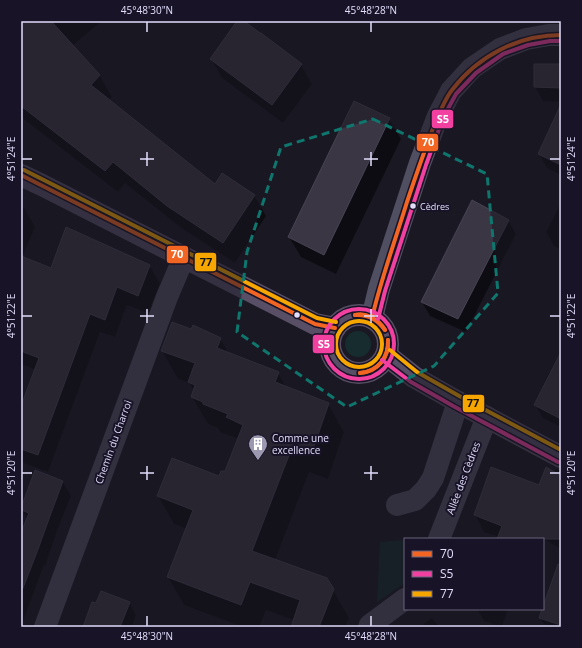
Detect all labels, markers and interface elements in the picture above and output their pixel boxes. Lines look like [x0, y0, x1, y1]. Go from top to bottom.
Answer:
text: 45°48'30"N [121, 3, 173, 17]
text: 45°48'28"N [345, 3, 397, 17]
line badge: S5 [431, 109, 454, 129]
text: S5 [437, 111, 449, 126]
line badge: 70 [416, 133, 439, 152]
text: 70 [422, 134, 434, 149]
text: 4°51'24"E [4, 137, 18, 181]
text: 4°51'24"E [564, 137, 578, 181]
place label: Cèdres [420, 200, 449, 213]
marker: Cèdres [408, 201, 418, 211]
line badge: 70 [166, 245, 189, 264]
text: 70 [171, 246, 183, 261]
line badge: 77 [194, 252, 217, 272]
text: 77 [200, 254, 212, 269]
text: 4°51'22"E [4, 294, 18, 338]
text: 4°51'22"E [564, 294, 578, 338]
unlabelled marker [292, 310, 302, 320]
line badge: S5 [312, 334, 335, 354]
text: S5 [318, 336, 330, 351]
line badge: 77 [462, 394, 485, 413]
text: 77 [467, 395, 479, 410]
street label: Chemin du Charroi [91, 398, 135, 486]
place label: Comme une excellence [272, 431, 329, 457]
building icon: Comme une excellence [247, 433, 269, 461]
street label: Allée des Cèdres [443, 439, 483, 516]
text: 4°51'20"E [4, 451, 18, 495]
text: 4°51'20"E [564, 451, 578, 495]
legend [404, 538, 544, 610]
text: 70 [440, 545, 454, 562]
text: S5 [440, 565, 454, 582]
text: 77 [440, 585, 454, 602]
text: 45°48'30"N [121, 629, 173, 643]
text: 45°48'28"N [345, 629, 397, 643]

